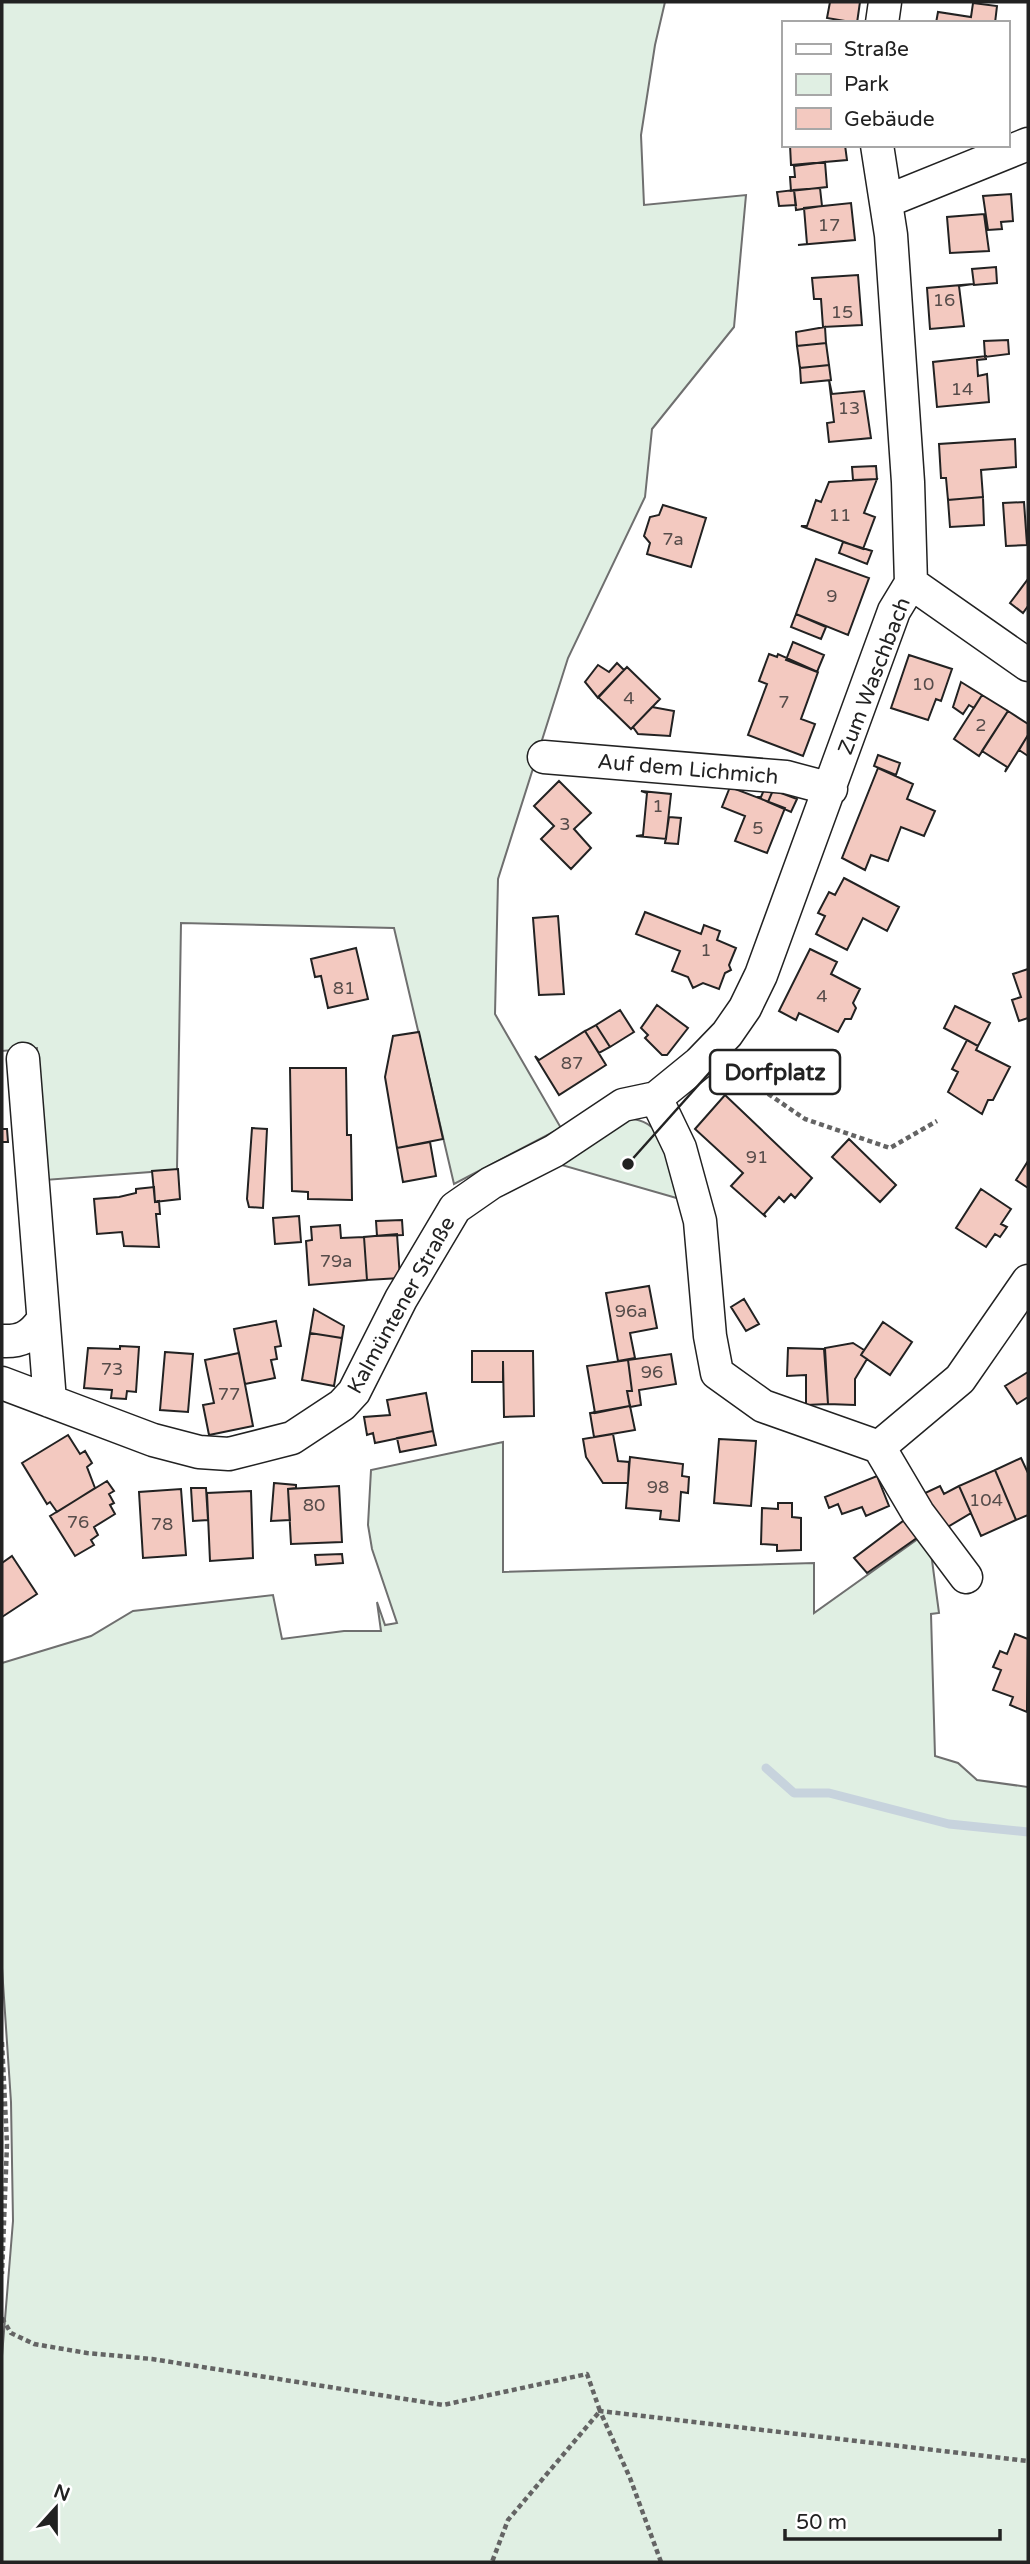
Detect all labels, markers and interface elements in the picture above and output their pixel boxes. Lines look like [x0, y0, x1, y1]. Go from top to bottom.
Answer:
legend [782, 21, 1009, 147]
text: Straße [844, 37, 909, 62]
text: Park [844, 72, 889, 97]
text: Gebäude [844, 107, 935, 132]
house number: 17 [818, 214, 840, 236]
house number: 16 [933, 289, 955, 311]
house number: 15 [831, 301, 853, 323]
house number: 14 [951, 378, 973, 400]
house number: 13 [838, 397, 860, 419]
house number: 11 [829, 504, 851, 526]
house number: 7a [662, 528, 684, 550]
house number: 9 [826, 585, 838, 607]
street label: Zum Waschbach [833, 594, 916, 758]
house number: 10 [912, 673, 934, 695]
house number: 4 [623, 687, 635, 709]
house number: 7 [778, 691, 790, 713]
house number: 2 [975, 714, 987, 736]
street label: Auf dem Lichmich [597, 749, 779, 790]
house number: 1 [652, 795, 664, 817]
house number: 3 [559, 813, 571, 835]
house number: 5 [752, 817, 764, 839]
house number: 1 [700, 939, 712, 961]
house number: 81 [333, 977, 355, 999]
house number: 4 [816, 985, 828, 1007]
callout: Dorfplatz [710, 1050, 840, 1094]
house number: 87 [561, 1052, 583, 1074]
text: Dorfplatz [724, 1059, 826, 1087]
house number: 91 [746, 1146, 768, 1168]
street label: Kalmüntener Straße [342, 1212, 461, 1398]
house number: 79a [320, 1250, 352, 1272]
house number: 96a [615, 1300, 647, 1322]
house number: 73 [101, 1358, 123, 1380]
house number: 96 [641, 1361, 663, 1383]
house number: 77 [218, 1383, 240, 1405]
house number: 98 [647, 1476, 669, 1498]
house number: 104 [969, 1489, 1003, 1511]
house number: 80 [303, 1494, 325, 1516]
house number: 76 [67, 1511, 89, 1533]
house number: 78 [151, 1513, 173, 1535]
north arrow [21, 2473, 91, 2543]
text: N [51, 2480, 73, 2506]
scale bar [785, 2498, 1000, 2542]
text: 50 m [796, 2510, 847, 2535]

